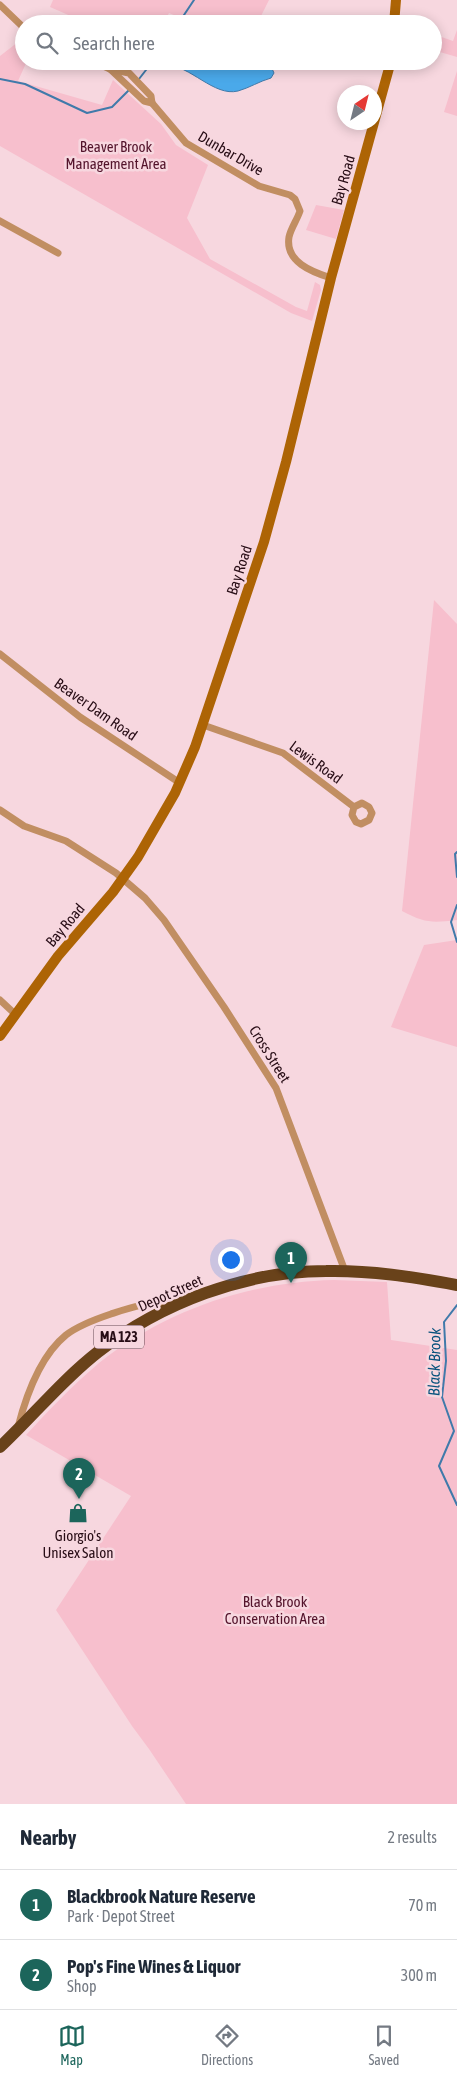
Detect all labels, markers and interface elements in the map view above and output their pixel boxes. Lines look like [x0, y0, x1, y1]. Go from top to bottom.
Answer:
search box [15, 15, 442, 70]
icon: search [33, 29, 61, 57]
text: Search here [73, 32, 155, 54]
north arrow [337, 85, 382, 130]
street label: Dunbar Drive [195, 127, 267, 179]
park label: Beaver Brook Management Area [65, 138, 167, 172]
street label: Bay Road [328, 153, 358, 207]
street label: Bay Road [223, 543, 255, 597]
street label: Beaver Dam Road [51, 674, 141, 744]
street label: Lewis Road [286, 737, 346, 787]
street label: Bay Road [42, 900, 88, 950]
street label: Cross Street [246, 1022, 294, 1086]
pin: 1 [275, 1242, 307, 1283]
your location [218, 1247, 244, 1273]
street label: Depot Street [135, 1271, 205, 1315]
road number: MA 123 [94, 1325, 144, 1348]
water label: Black Brook [424, 1327, 444, 1396]
pin: 2 [63, 1458, 95, 1499]
shop icon: Giorgio's Unisex Salon [67, 1502, 89, 1524]
place label: Giorgio's Unisex Salon [42, 1527, 114, 1561]
park label: Black Brook Conservation Area [225, 1593, 325, 1627]
text: Nearby [20, 1825, 76, 1849]
text: 2 results [387, 1828, 437, 1846]
text: Blackbrook Nature Reserve [67, 1885, 256, 1907]
text: 1 [32, 1896, 40, 1914]
text: 70 m [408, 1896, 437, 1914]
text: Park · Depot Street [67, 1907, 175, 1925]
text: Pop's Fine Wines & Liquor [67, 1955, 240, 1977]
text: 2 [32, 1966, 40, 1984]
text: 300 m [401, 1966, 437, 1984]
text: Shop [67, 1977, 97, 1995]
tab: Map [58, 2022, 86, 2068]
tab: Directions [201, 2022, 253, 2068]
tab: Saved [368, 2022, 399, 2068]

